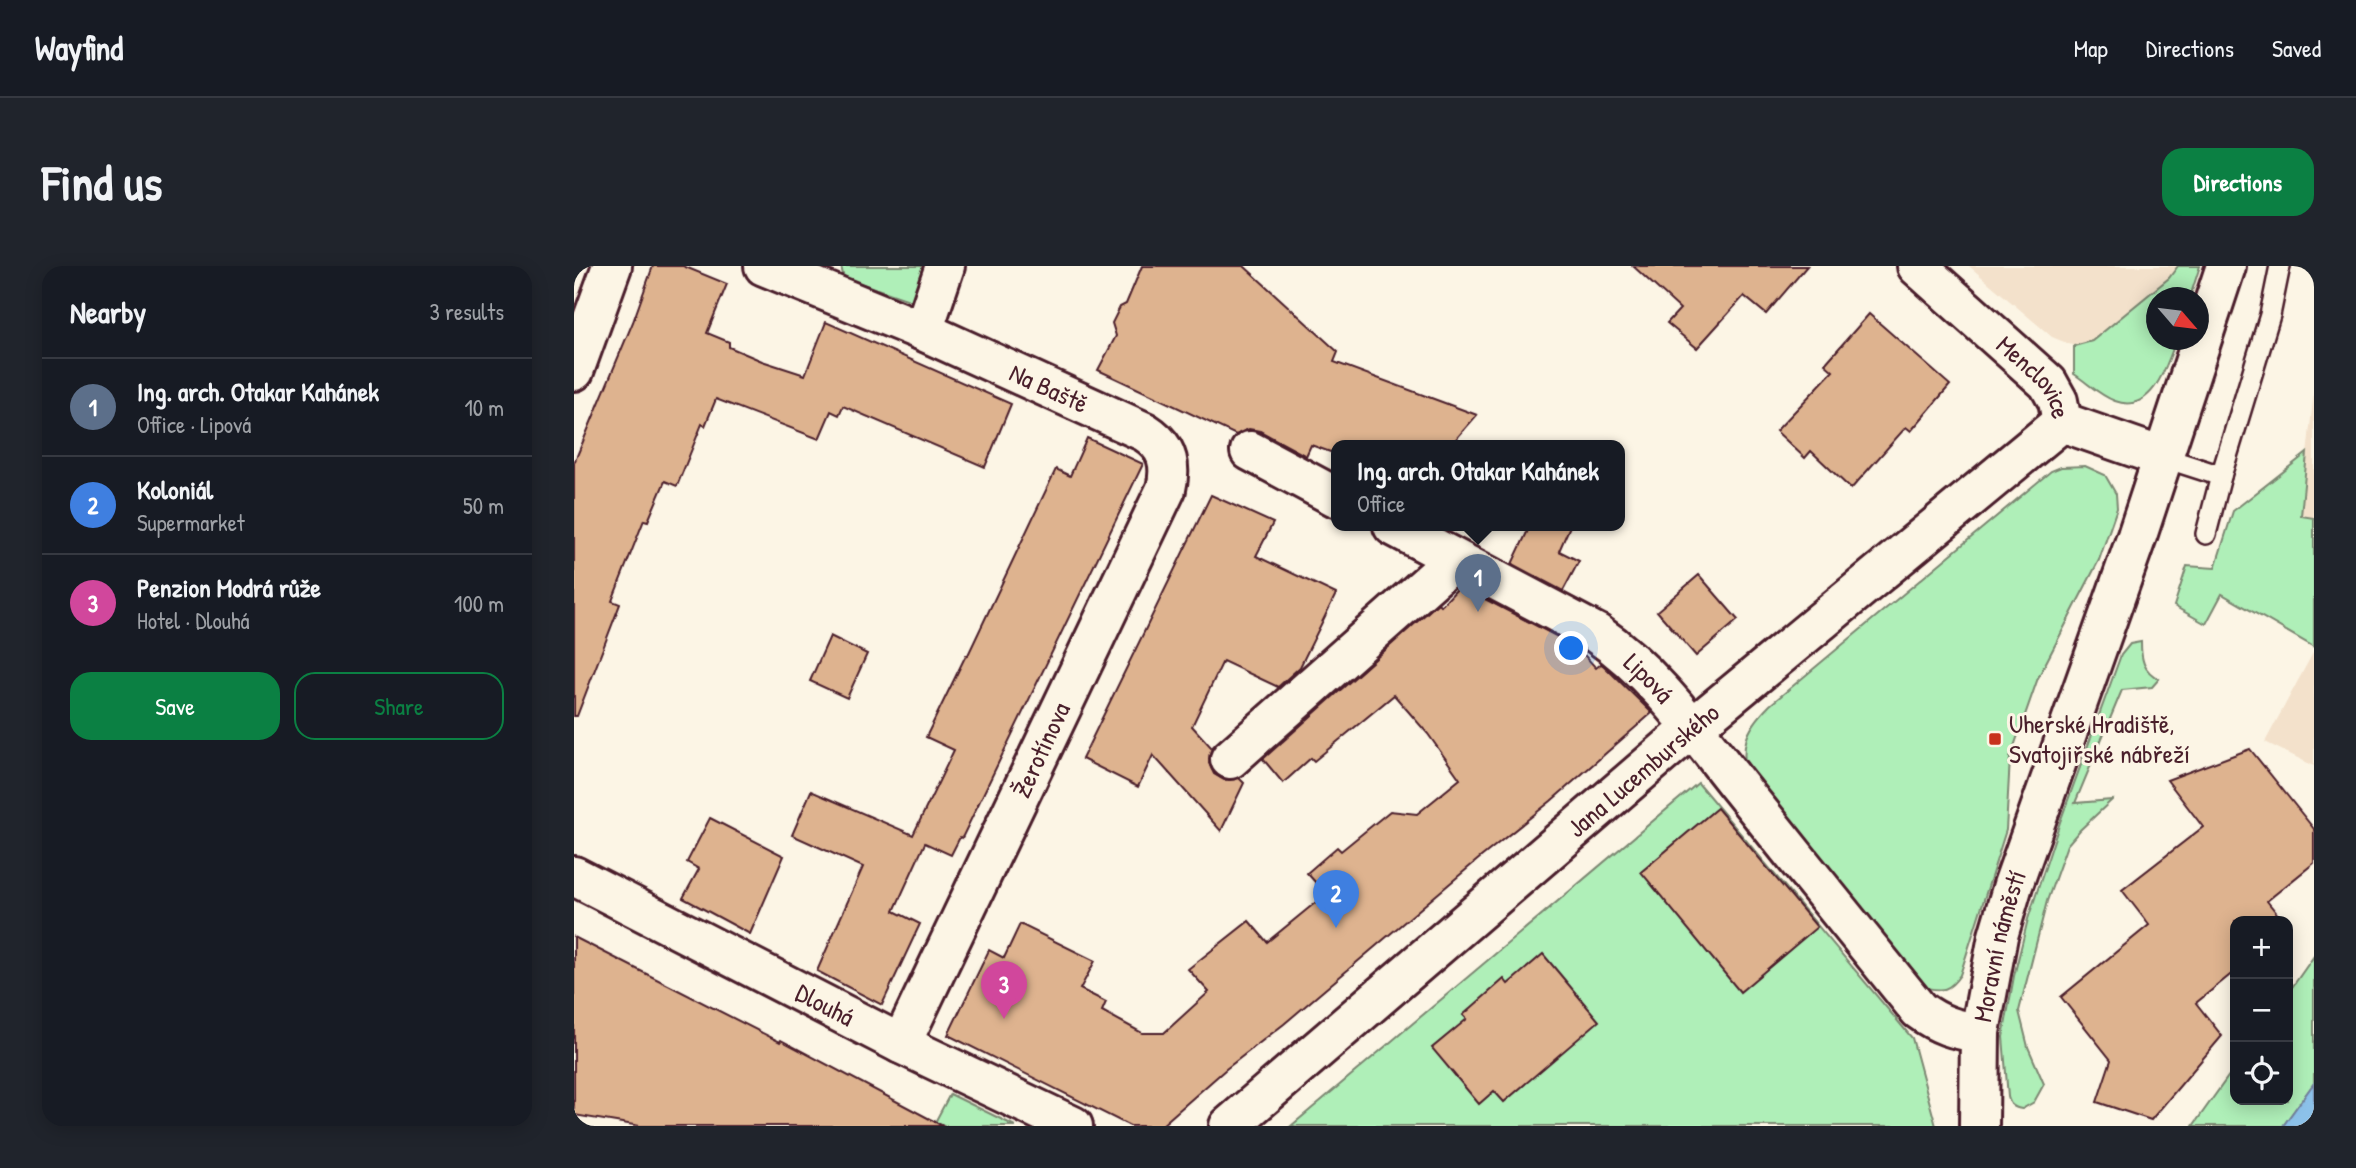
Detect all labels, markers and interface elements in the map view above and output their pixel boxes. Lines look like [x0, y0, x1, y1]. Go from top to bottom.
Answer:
text: Wayfind [35, 26, 123, 70]
text: Map [2074, 32, 2108, 64]
text: Directions [2146, 32, 2234, 64]
text: Saved [2272, 32, 2321, 64]
button: Directions [2162, 148, 2314, 216]
text: Find us [42, 149, 162, 215]
north arrow [2146, 287, 2209, 350]
text: Nearby [70, 292, 146, 332]
text: 3 results [429, 296, 504, 327]
street label: Menclovice [1989, 327, 2079, 422]
street label: Na Baště [1004, 355, 1094, 421]
text: Ing. arch. Otakar Kahánek [137, 374, 379, 409]
text: 1 [89, 392, 97, 423]
text: 10 m [464, 392, 504, 423]
text: Office · Lipová [137, 409, 251, 440]
popup [1331, 440, 1625, 531]
text: Ing. arch. Otakar Kahánek [1357, 453, 1599, 488]
text: Koloniál [137, 472, 213, 507]
text: Office [1357, 488, 1405, 519]
text: 2 [88, 490, 98, 521]
text: 50 m [463, 490, 504, 521]
text: Supermarket [137, 507, 245, 538]
pin: 1 [1455, 554, 1501, 612]
text: Penzion Modrá růže [137, 570, 321, 605]
text: 3 [88, 588, 98, 619]
text: 100 m [454, 588, 504, 619]
text: Hotel · Dlouhá [137, 605, 250, 636]
your location [1554, 631, 1588, 665]
street label: Lipová [1617, 645, 1682, 710]
button: Save [70, 672, 280, 740]
button: Share [294, 672, 504, 740]
street label: Jana Lucemburského [1559, 695, 1726, 845]
street label: Žerotínova [1003, 696, 1078, 803]
place label: Uherské Hradiště, Svatojiřské nábřeží [2009, 706, 2190, 771]
marker: Uherské Hradiště, Svatojiřské nábřeží [1987, 731, 2003, 747]
street label: Moravní náměstí [1964, 865, 2034, 1025]
pin: 2 [1313, 870, 1359, 928]
map controls [2230, 916, 2293, 1105]
button: + [2230, 916, 2293, 979]
pin: 3 [981, 961, 1027, 1019]
street label: Dlouhá [790, 975, 860, 1034]
button: − [2230, 979, 2293, 1042]
button: locate [2230, 1042, 2293, 1105]

